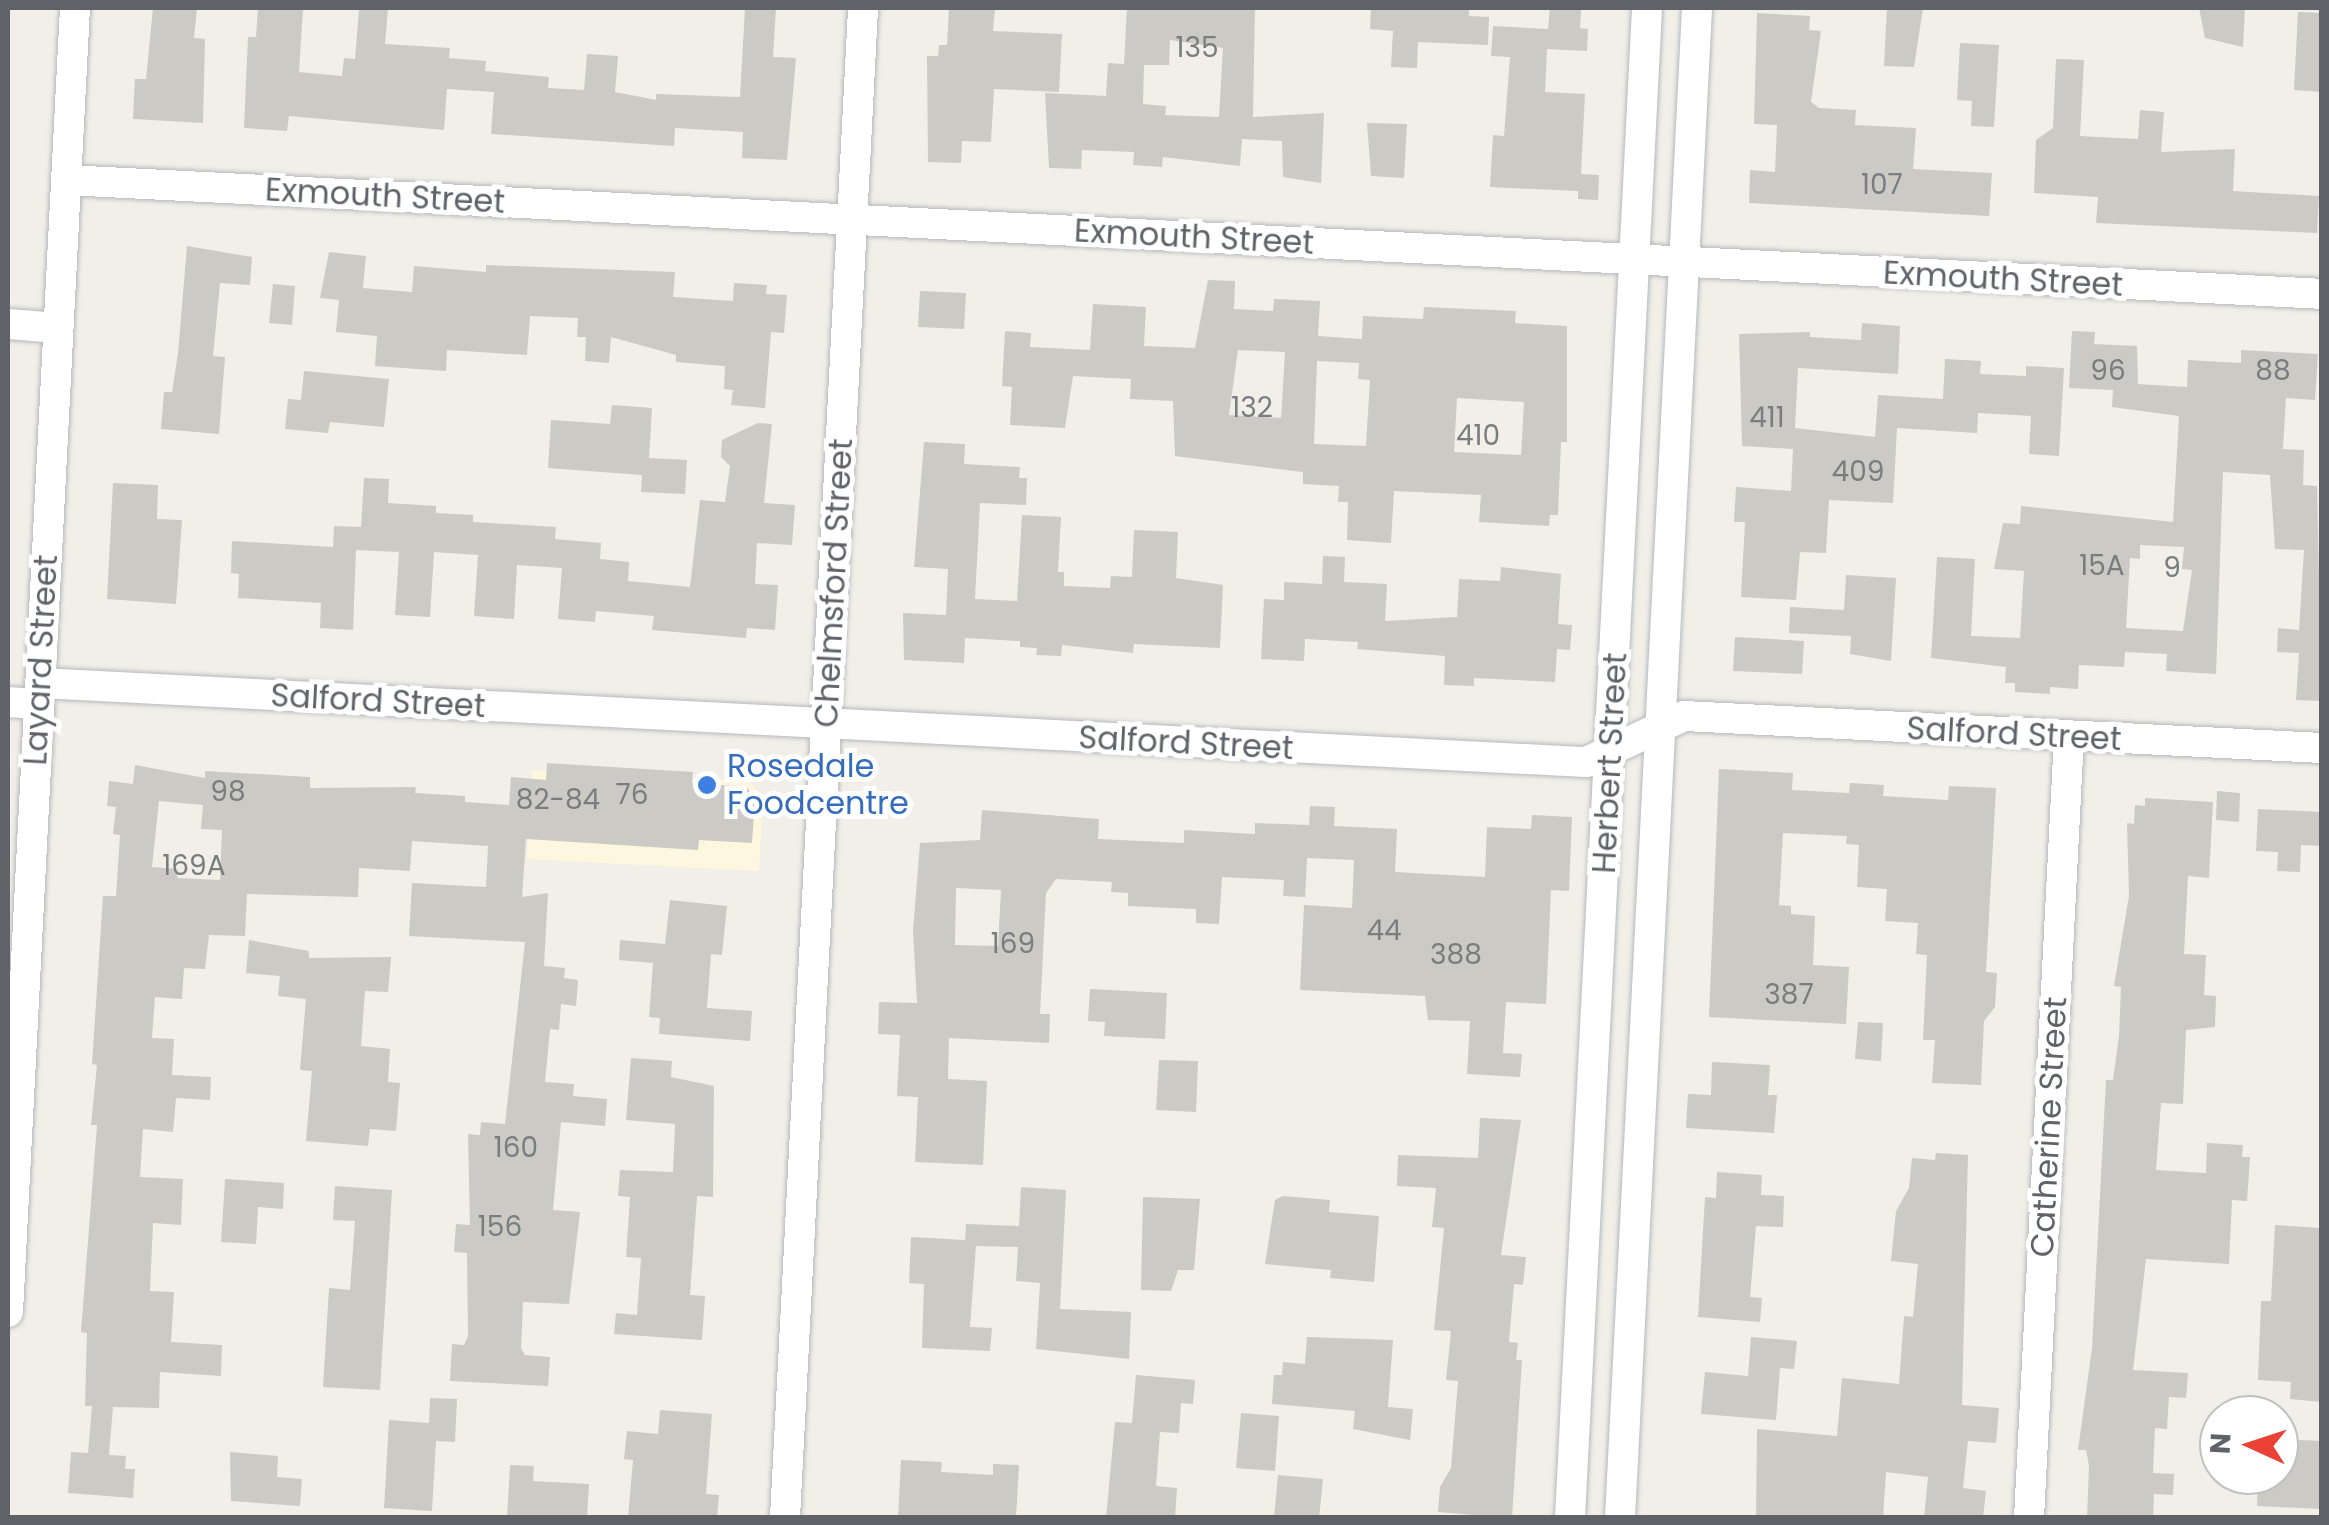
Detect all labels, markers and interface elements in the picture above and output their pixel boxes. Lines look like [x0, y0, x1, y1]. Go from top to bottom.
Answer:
house number: 135 [1175, 31, 1219, 65]
house number: 107 [1861, 168, 1903, 202]
street label: Exmouth Street [264, 171, 506, 221]
street label: Exmouth Street [1073, 212, 1315, 262]
street label: Exmouth Street [1882, 254, 2124, 304]
house number: 96 [2090, 354, 2126, 388]
house number: 88 [2255, 354, 2291, 388]
house number: 132 [1231, 391, 1273, 425]
house number: 411 [1749, 401, 1785, 435]
house number: 410 [1456, 419, 1500, 453]
street label: Chelmsford Street [807, 438, 861, 728]
house number: 409 [1832, 455, 1884, 489]
house number: 15A [2079, 549, 2125, 583]
house number: 9 [2163, 551, 2181, 585]
street label: Layard Street [16, 554, 66, 766]
street label: Herbert Street [1585, 652, 1635, 874]
street label: Salford Street [270, 676, 486, 726]
street label: Salford Street [1906, 709, 2122, 759]
street label: Salford Street [1078, 718, 1294, 768]
place label: Rosedale Foodcentre [727, 748, 909, 823]
marker: Rosedale Foodcentre [696, 774, 718, 796]
house number: 98 [210, 775, 246, 809]
house number: 76 [615, 778, 649, 812]
house number: 82-84 [516, 783, 600, 817]
house number: 169A [162, 849, 226, 883]
house number: 44 [1366, 914, 1402, 948]
house number: 169 [991, 927, 1035, 961]
house number: 388 [1430, 938, 1482, 972]
house number: 387 [1764, 978, 1814, 1012]
street label: Catherine Street [2023, 996, 2075, 1258]
house number: 160 [494, 1131, 538, 1165]
house number: 156 [478, 1210, 522, 1244]
north arrow [2199, 1395, 2299, 1495]
text: N [2201, 1432, 2241, 1455]

